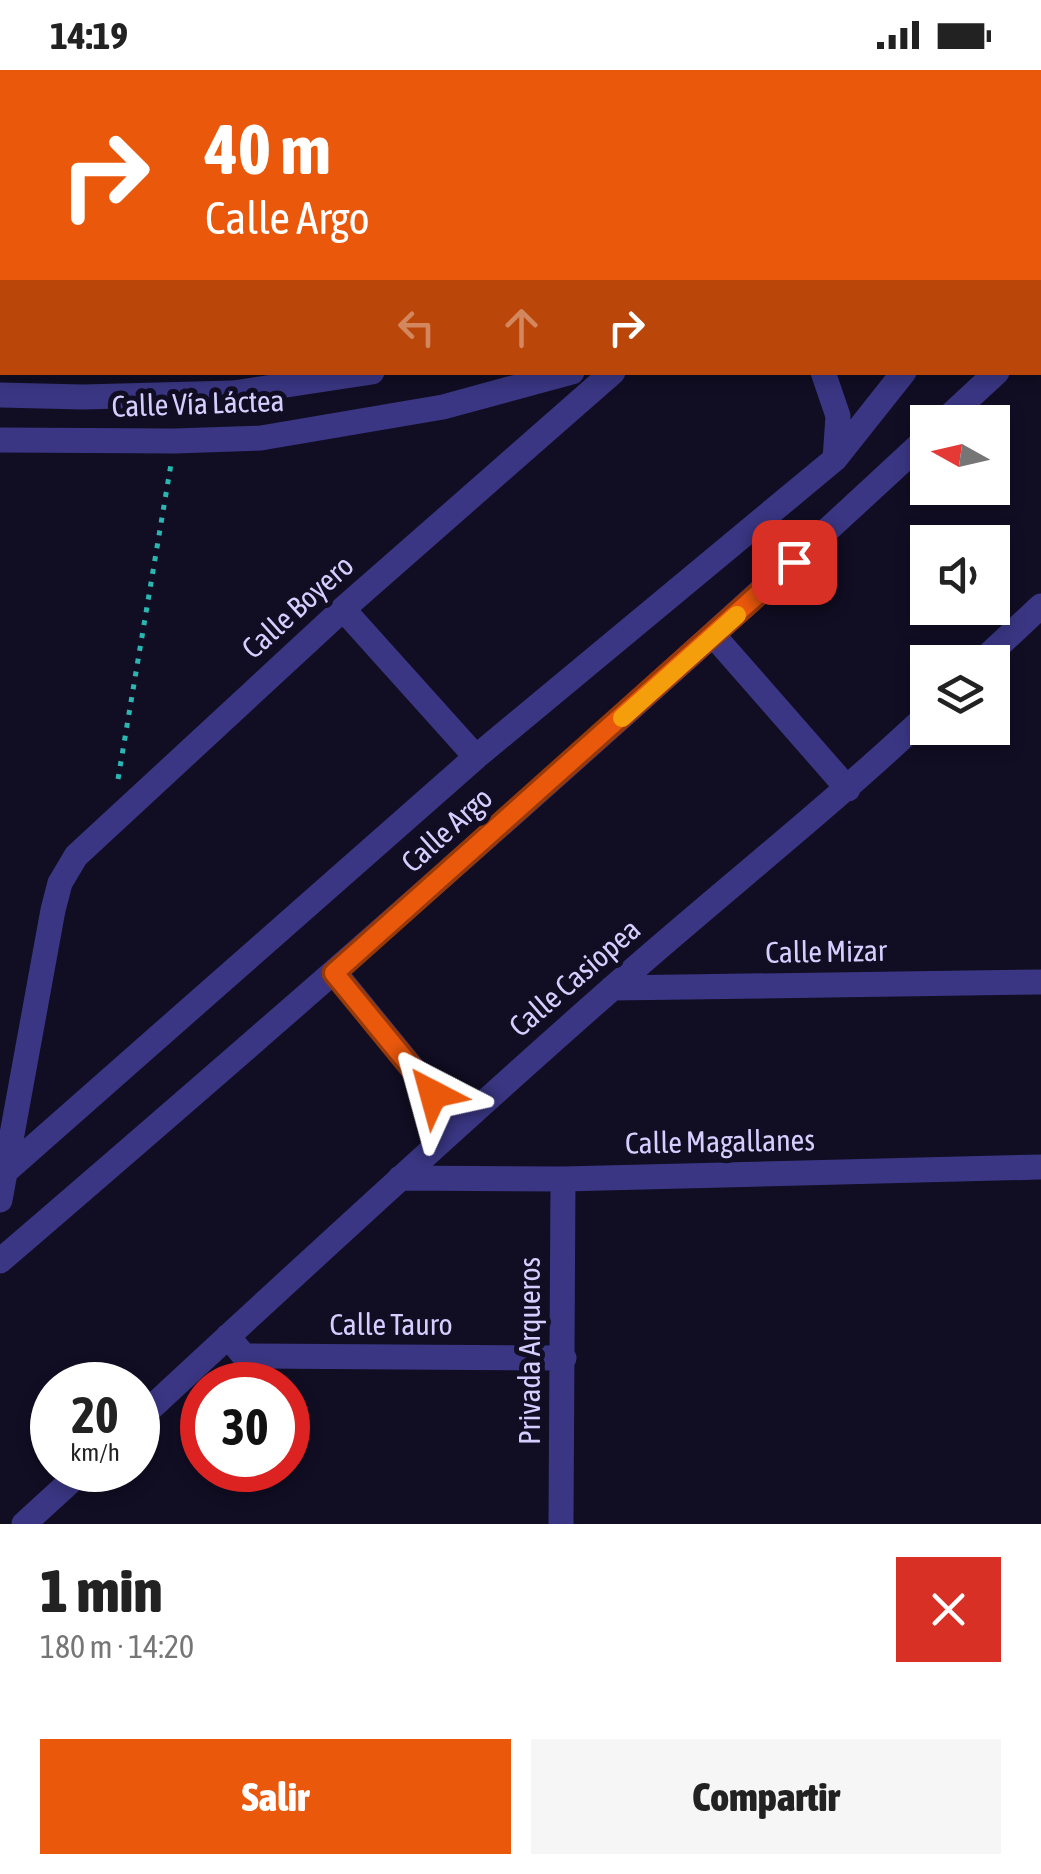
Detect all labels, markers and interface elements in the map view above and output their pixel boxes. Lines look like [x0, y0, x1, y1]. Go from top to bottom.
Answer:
text: 14:19 [50, 14, 128, 57]
text: 40 m [205, 109, 331, 189]
icon: right [40, 110, 170, 240]
text: Calle Argo [205, 192, 370, 244]
icon: left [389, 300, 444, 355]
icon: ahead [494, 300, 549, 355]
icon: right [599, 300, 654, 355]
street label: Calle Vía Láctea [111, 383, 285, 423]
north arrow [910, 405, 1010, 505]
map controls [910, 405, 1010, 745]
pin [752, 520, 837, 605]
button: sound [910, 525, 1010, 625]
icon: arrive [767, 535, 822, 590]
street label: Calle Boyero [235, 548, 360, 665]
button: layers [910, 645, 1010, 745]
street label: Calle Argo [394, 780, 499, 879]
street label: Calle Casiopea [502, 911, 646, 1043]
street label: Calle Mizar [765, 933, 888, 969]
position arrow [381, 1042, 485, 1146]
street label: Calle Magallanes [625, 1122, 815, 1160]
street label: Privada Arqueros [512, 1257, 546, 1445]
street label: Calle Tauro [329, 1307, 453, 1341]
speed limit sign: 30 [180, 1362, 310, 1492]
text: 20 [71, 1386, 118, 1444]
text: km/h [70, 1438, 120, 1466]
text: 1 min [40, 1556, 163, 1625]
button: close [896, 1557, 1001, 1662]
text: 180 m · 14:20 [40, 1628, 194, 1665]
button: Salir [40, 1739, 511, 1854]
button: Compartir [531, 1739, 1001, 1854]

